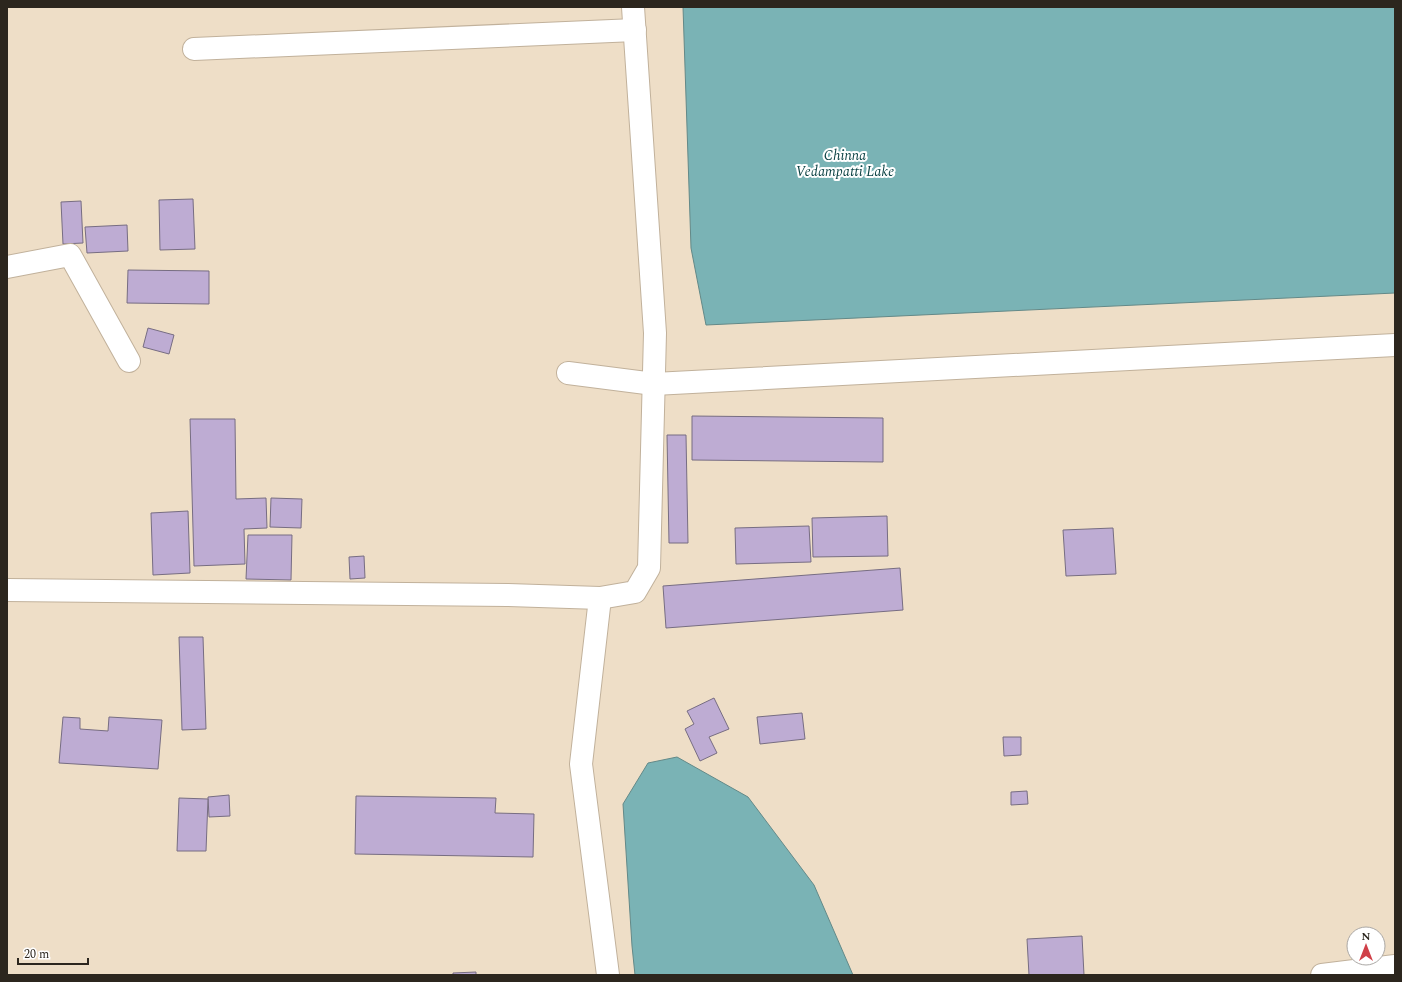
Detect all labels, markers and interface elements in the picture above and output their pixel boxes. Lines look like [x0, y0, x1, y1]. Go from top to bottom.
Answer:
water label: Chinna Vedampatti Lake [796, 145, 894, 182]
north arrow [1346, 926, 1386, 966]
text: N [1362, 928, 1371, 945]
scale bar [18, 940, 88, 966]
text: 20 m [24, 945, 49, 964]

